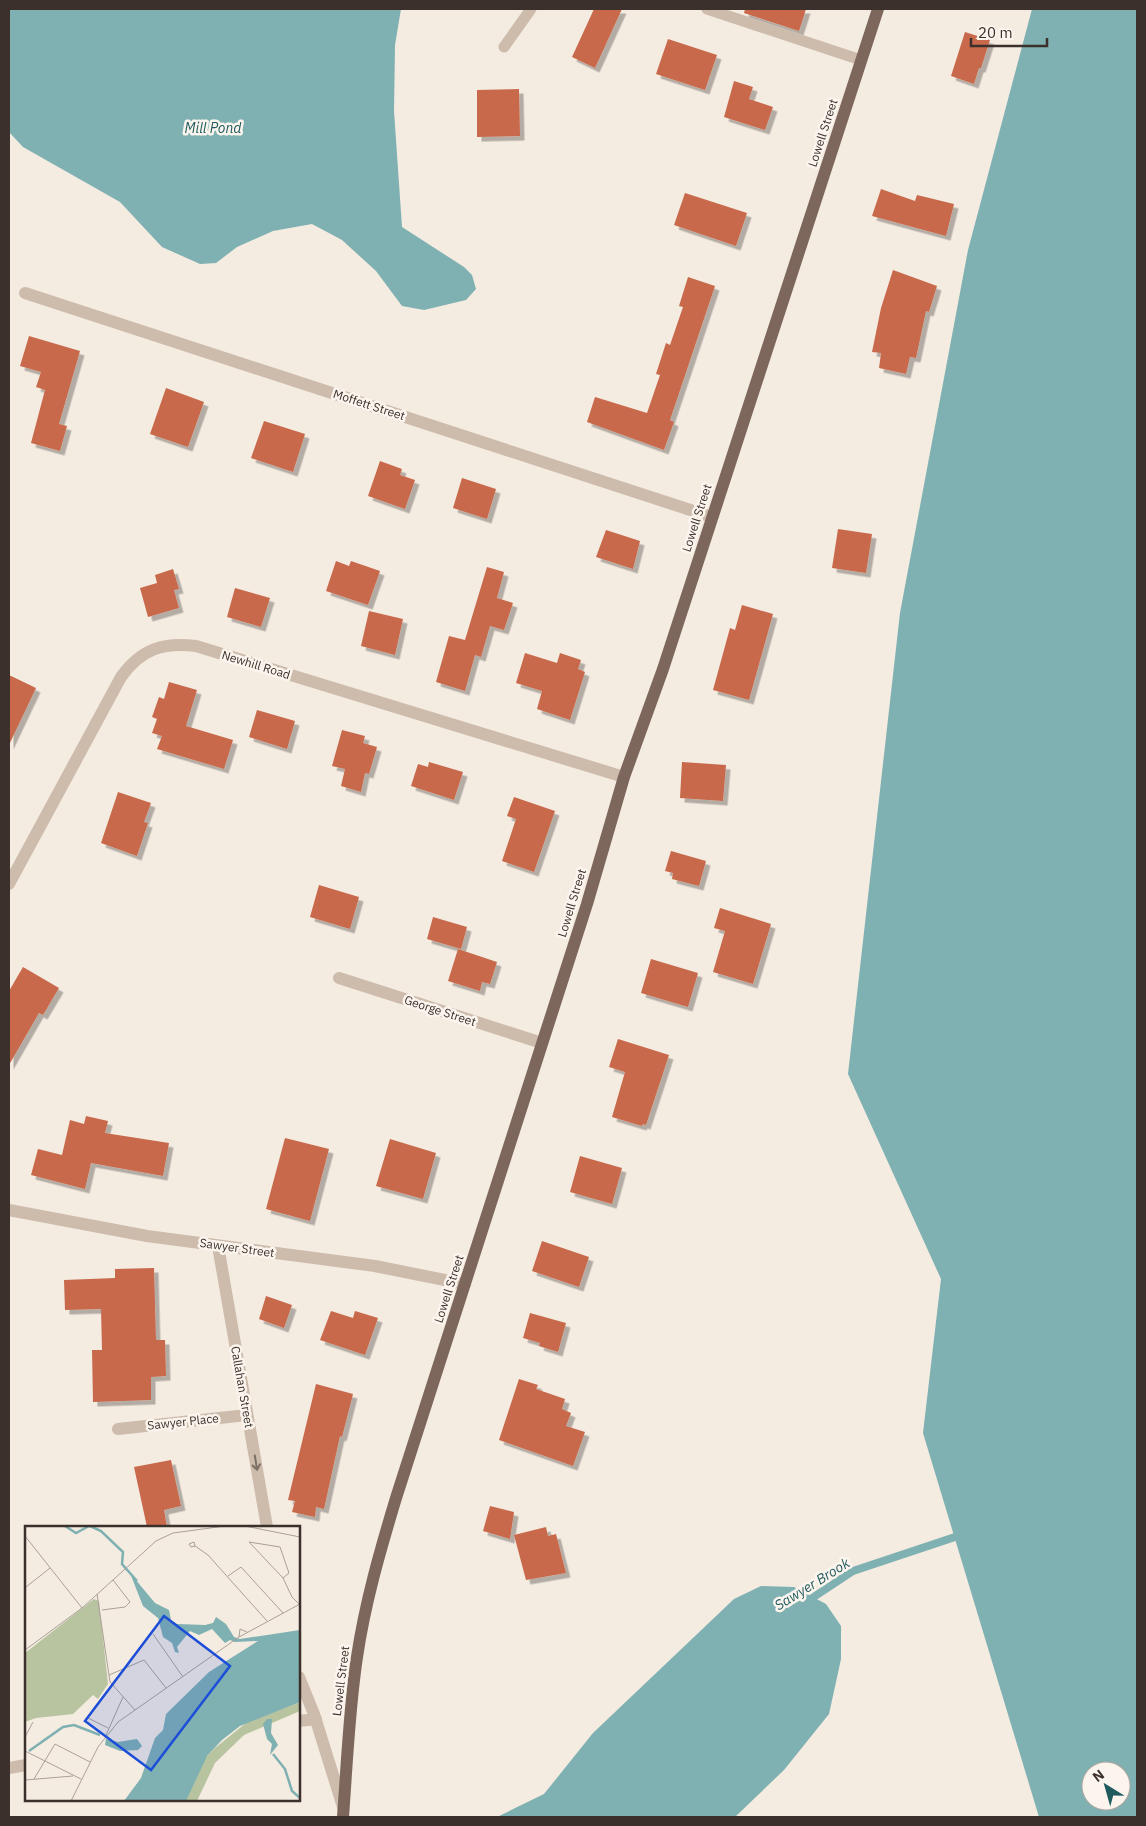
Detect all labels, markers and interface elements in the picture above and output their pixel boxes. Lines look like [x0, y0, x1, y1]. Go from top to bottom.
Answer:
scale bar [971, 15, 1047, 47]
text: 20 m [978, 23, 1013, 42]
street label: Lowell Street [804, 97, 841, 169]
water label: Mill Pond [184, 119, 242, 137]
street label: Moffett Street [331, 386, 407, 423]
street label: Lowell Street [678, 482, 715, 554]
street label: Newhill Road [220, 647, 292, 682]
street label: Lowell Street [554, 867, 589, 939]
street label: George Street [402, 992, 478, 1029]
street label: Sawyer Street [199, 1235, 275, 1260]
street label: Lowell Street [430, 1253, 467, 1325]
street label: Callahan Street [228, 1345, 257, 1429]
street label: Sawyer Place [146, 1410, 220, 1433]
one-way arrow [251, 1455, 261, 1471]
inset map [25, 1526, 300, 1801]
water label: Sawyer Brook [771, 1553, 854, 1614]
street label: Lowell Street [329, 1645, 352, 1717]
north arrow [1081, 1761, 1131, 1811]
text: N [1089, 1765, 1108, 1786]

